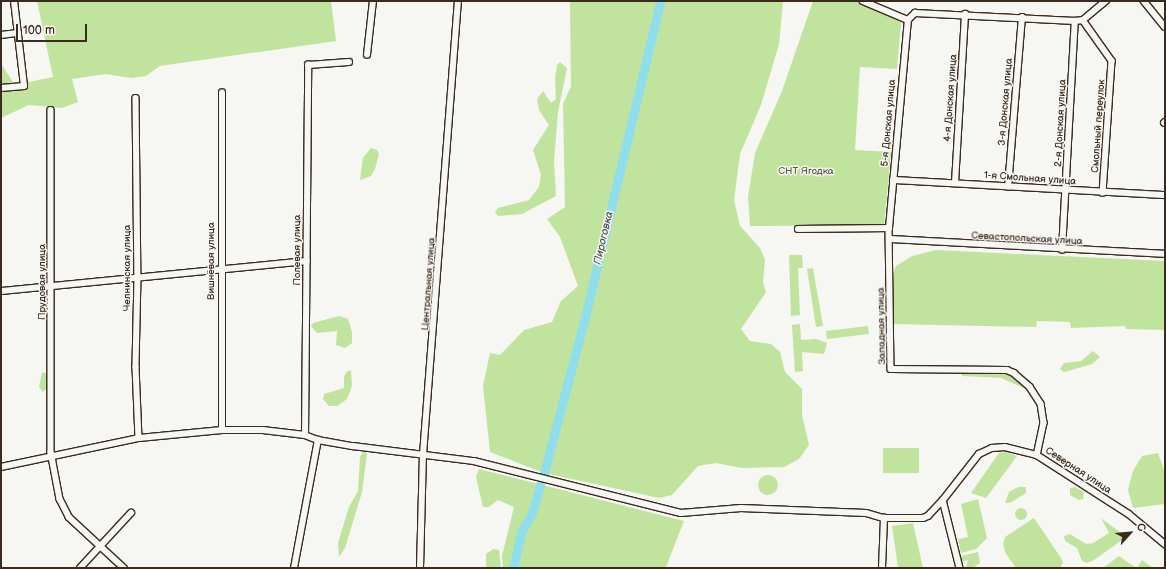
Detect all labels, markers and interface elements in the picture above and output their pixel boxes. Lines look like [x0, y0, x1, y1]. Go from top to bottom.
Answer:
scale bar [18, 16, 89, 42]
text: 100 m [23, 23, 55, 38]
street label: 4-я Донская улица [942, 54, 960, 142]
street label: 3-я Донская улица [996, 58, 1016, 146]
street label: 5-я Донская улица [879, 79, 899, 167]
street label: 2-я Донская улица [1053, 79, 1069, 167]
street label: Смольный переулок [1090, 79, 1108, 173]
park label: СНТ Ягодка [778, 166, 834, 178]
street label: 1-я Смольная улица [984, 170, 1076, 188]
water label: Пироговка [591, 210, 617, 266]
street label: Полевая улица [292, 215, 304, 285]
street label: Вишнёвая улица [206, 222, 218, 300]
street label: Челнинская улица [122, 225, 134, 311]
street label: Севастопольская улица [971, 230, 1083, 248]
street label: Центральная улица [420, 237, 438, 331]
street label: Прудовая улица [37, 244, 49, 320]
street label: Западная улица [875, 287, 889, 365]
street label: Северная улица [1043, 445, 1113, 497]
north arrow [1110, 513, 1150, 553]
text: С [1134, 521, 1149, 534]

